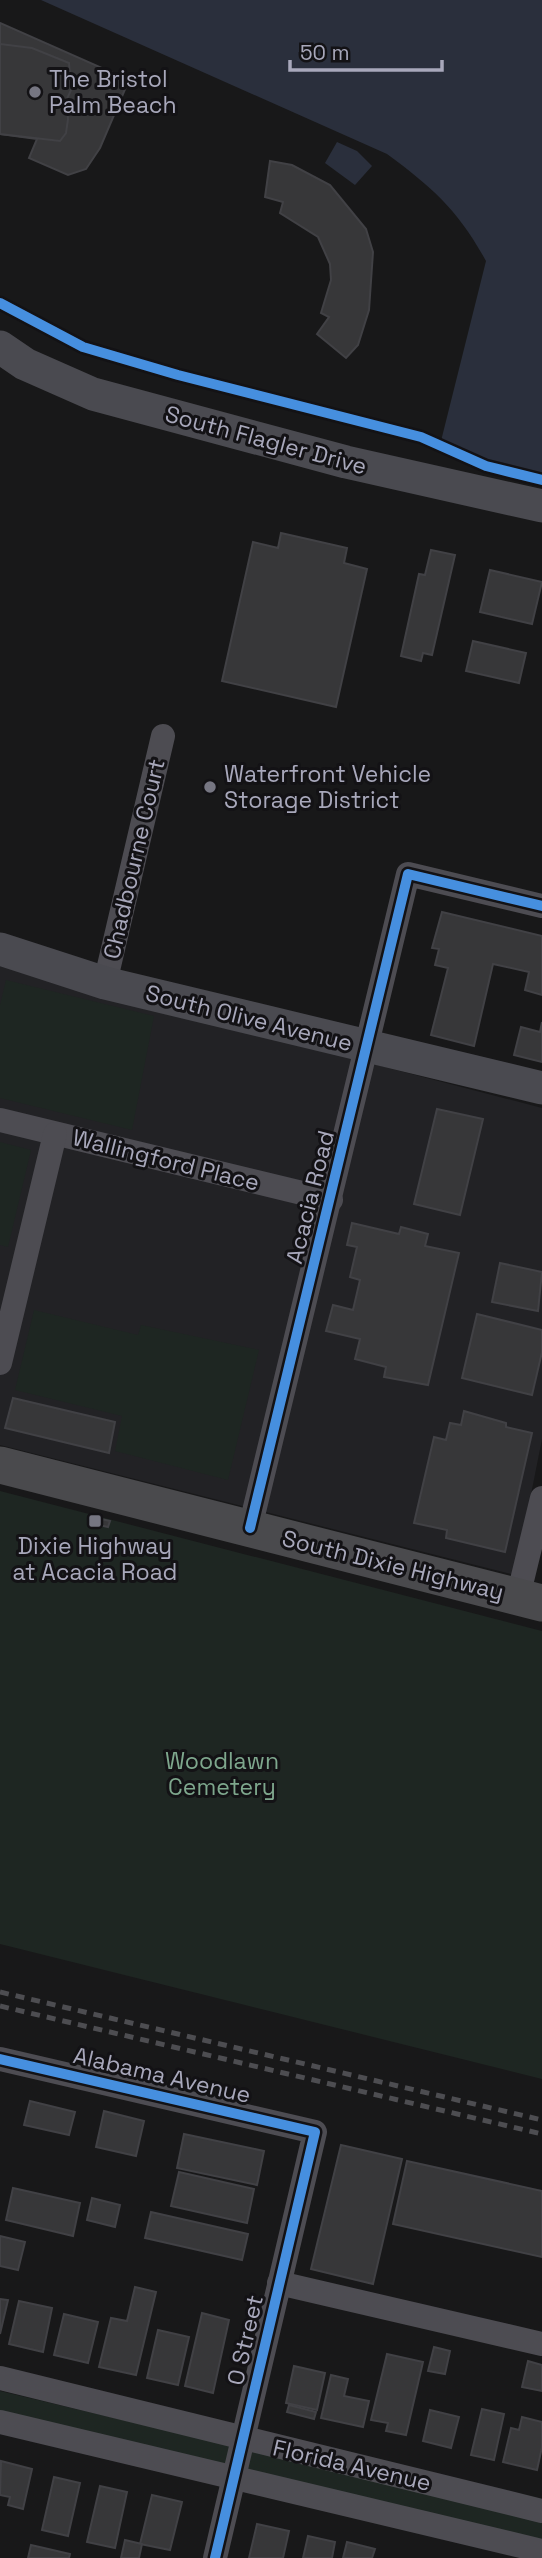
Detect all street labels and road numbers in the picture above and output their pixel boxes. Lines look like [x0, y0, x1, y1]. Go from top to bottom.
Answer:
street label: South Flagler Drive [162, 399, 370, 481]
street label: Chadbourne Court [96, 756, 172, 962]
street label: South Olive Avenue [143, 978, 355, 1058]
street label: Wallingford Place [69, 1122, 263, 1198]
street label: Acacia Road [279, 1127, 341, 1267]
street label: South Dixie Highway [279, 1523, 507, 1607]
street label: Alabama Avenue [70, 2040, 254, 2110]
street label: O Street [220, 2292, 270, 2388]
street label: Florida Avenue [270, 2432, 434, 2498]

